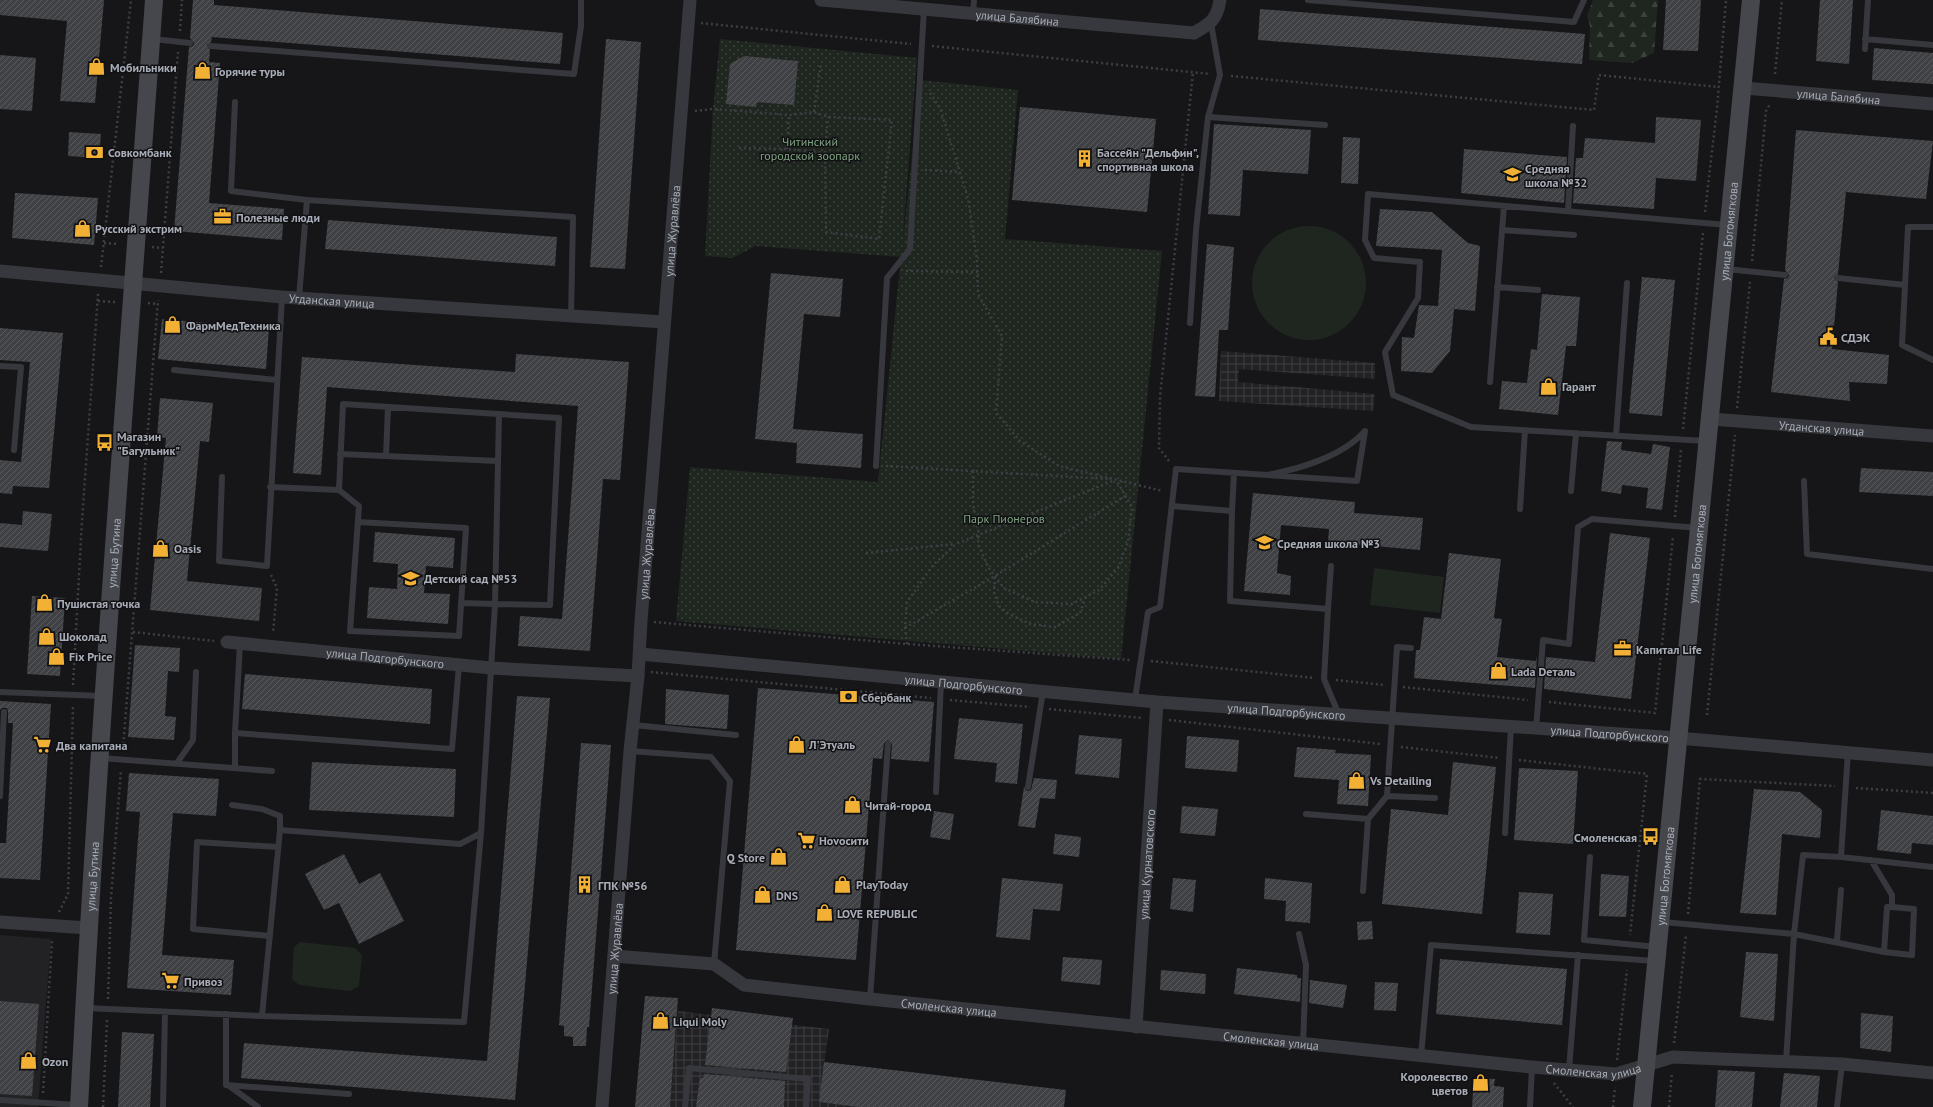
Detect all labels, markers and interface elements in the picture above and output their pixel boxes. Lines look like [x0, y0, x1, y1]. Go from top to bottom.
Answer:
street label: улица Балябина [975, 6, 1060, 29]
shop icon: Мобильники [87, 57, 107, 77]
place label: Мобильники [110, 60, 176, 75]
shop icon: Горячие туры [192, 61, 212, 81]
place label: Горячие туры [215, 64, 285, 79]
street label: улица Балябина [1796, 85, 1881, 107]
park label: Читинский городской зоопарк [760, 134, 860, 163]
bank icon: Совкомбанк [85, 142, 105, 162]
place label: Совкомбанк [108, 145, 172, 160]
place label: Бассейн "Дельфин", спортивная школа [1097, 145, 1199, 174]
building icon: Бассейн "Дельфин", спортивная школа [1074, 149, 1094, 169]
place label: Средняя школа №32 [1525, 161, 1587, 190]
school or university icon: Средняя школа №32 [1502, 165, 1522, 185]
street label: улица Богомягкова [1716, 181, 1741, 281]
street label: улица Журавлёва [661, 185, 683, 277]
office icon: Полезные люди [213, 207, 233, 227]
place label: Полезные люди [236, 210, 320, 225]
shop icon: Русский экстрим [72, 218, 92, 238]
place label: Русский экстрим [95, 221, 182, 236]
street label: Угданская улица [288, 290, 375, 311]
shop icon: ФармМедТехника [163, 315, 183, 335]
place label: ФармМедТехника [186, 318, 281, 333]
public building icon: СДЭК [1818, 327, 1838, 347]
place label: СДЭК [1841, 330, 1871, 345]
shop icon: Гарант [1539, 376, 1559, 396]
place label: Гарант [1562, 379, 1596, 394]
street label: Угданская улица [1778, 417, 1865, 438]
place label: Магазин "Багульник" [117, 429, 180, 458]
bus stop icon: Магазин "Багульник" [94, 433, 114, 453]
street label: улица Богомягкова [1684, 503, 1709, 604]
street label: улица Журавлёва [635, 508, 657, 600]
park label: Парк Пионеров [963, 511, 1045, 526]
street label: улица Бутина [104, 518, 123, 588]
school or university icon: Средняя школа №3 [1254, 533, 1274, 553]
place label: Средняя школа №3 [1277, 536, 1380, 551]
shop icon: Oasis [151, 538, 171, 558]
place label: Oasis [174, 541, 201, 556]
school or university icon: Детский сад №53 [401, 568, 421, 588]
place label: Детский сад №53 [424, 571, 517, 586]
shop icon: Пушистая точка [34, 593, 54, 613]
place label: Пушистая точка [57, 596, 140, 611]
shop icon: Шоколад [36, 626, 56, 646]
place label: Шоколад [59, 629, 107, 644]
office icon: Капитал Life [1613, 639, 1633, 659]
place label: Капитал Life [1636, 642, 1702, 657]
street label: улица Подгорбунского [326, 644, 445, 671]
shop icon: Fix Price [46, 646, 66, 666]
place label: Fix Price [69, 649, 112, 664]
shop icon: Lada Dеталь [1488, 661, 1508, 681]
place label: Lada Dеталь [1511, 664, 1576, 679]
street label: улица Подгорбунского [904, 671, 1023, 697]
bank icon: Сбербанк [838, 687, 858, 707]
place label: Сбербанк [861, 690, 912, 705]
street label: улица Подгорбунского [1227, 699, 1346, 723]
street label: улица Подгорбунского [1550, 722, 1669, 745]
shop icon: Л'Этуаль [786, 734, 806, 754]
supermarket icon: Два капитана [33, 735, 53, 755]
place label: Л'Этуаль [808, 737, 855, 752]
place label: Два капитана [56, 738, 127, 753]
shop icon: Vs Detailing [1347, 770, 1367, 790]
place label: Vs Detailing [1369, 773, 1432, 788]
shop icon: Читай-город [842, 795, 862, 815]
place label: Читай-город [865, 798, 931, 813]
street label: улица Курнатовского [1135, 809, 1158, 920]
street label: улица Богомягкова [1652, 826, 1677, 926]
bus stop icon: Смоленская [1640, 827, 1660, 847]
supermarket icon: Ноvосити [796, 830, 816, 850]
place label: Смоленская [1574, 830, 1637, 845]
place label: Ноvосити [819, 833, 869, 848]
street label: улица Бутина [82, 841, 102, 912]
shop icon: Q Store [768, 847, 788, 867]
place label: Q Store [727, 850, 765, 865]
shop icon: PlayToday [833, 874, 853, 894]
building icon: ГПК №56 [575, 875, 595, 895]
place label: PlayToday [856, 877, 908, 892]
place label: ГПК №56 [598, 878, 648, 893]
shop icon: DNS [753, 885, 773, 905]
place label: DNS [776, 888, 798, 903]
street label: улица Журавлёва [603, 902, 626, 995]
shop icon: LOVE REPUBLIC [814, 903, 834, 923]
place label: LOVE REPUBLIC [837, 906, 918, 921]
supermarket icon: Привоз [161, 971, 181, 991]
place label: Привоз [184, 974, 222, 989]
street label: Смоленская улица [900, 995, 998, 1019]
shop icon: Liqui Moly [650, 1011, 670, 1031]
place label: Liqui Moly [673, 1014, 727, 1029]
street label: Смоленская улица [1223, 1028, 1320, 1053]
shop icon: Ozon [19, 1051, 39, 1071]
place label: Ozon [42, 1054, 68, 1069]
street label: Смоленская улица [1545, 1059, 1643, 1082]
place label: Королевство цветов [1401, 1069, 1469, 1098]
shop icon: Королевство цветов [1471, 1073, 1491, 1093]

